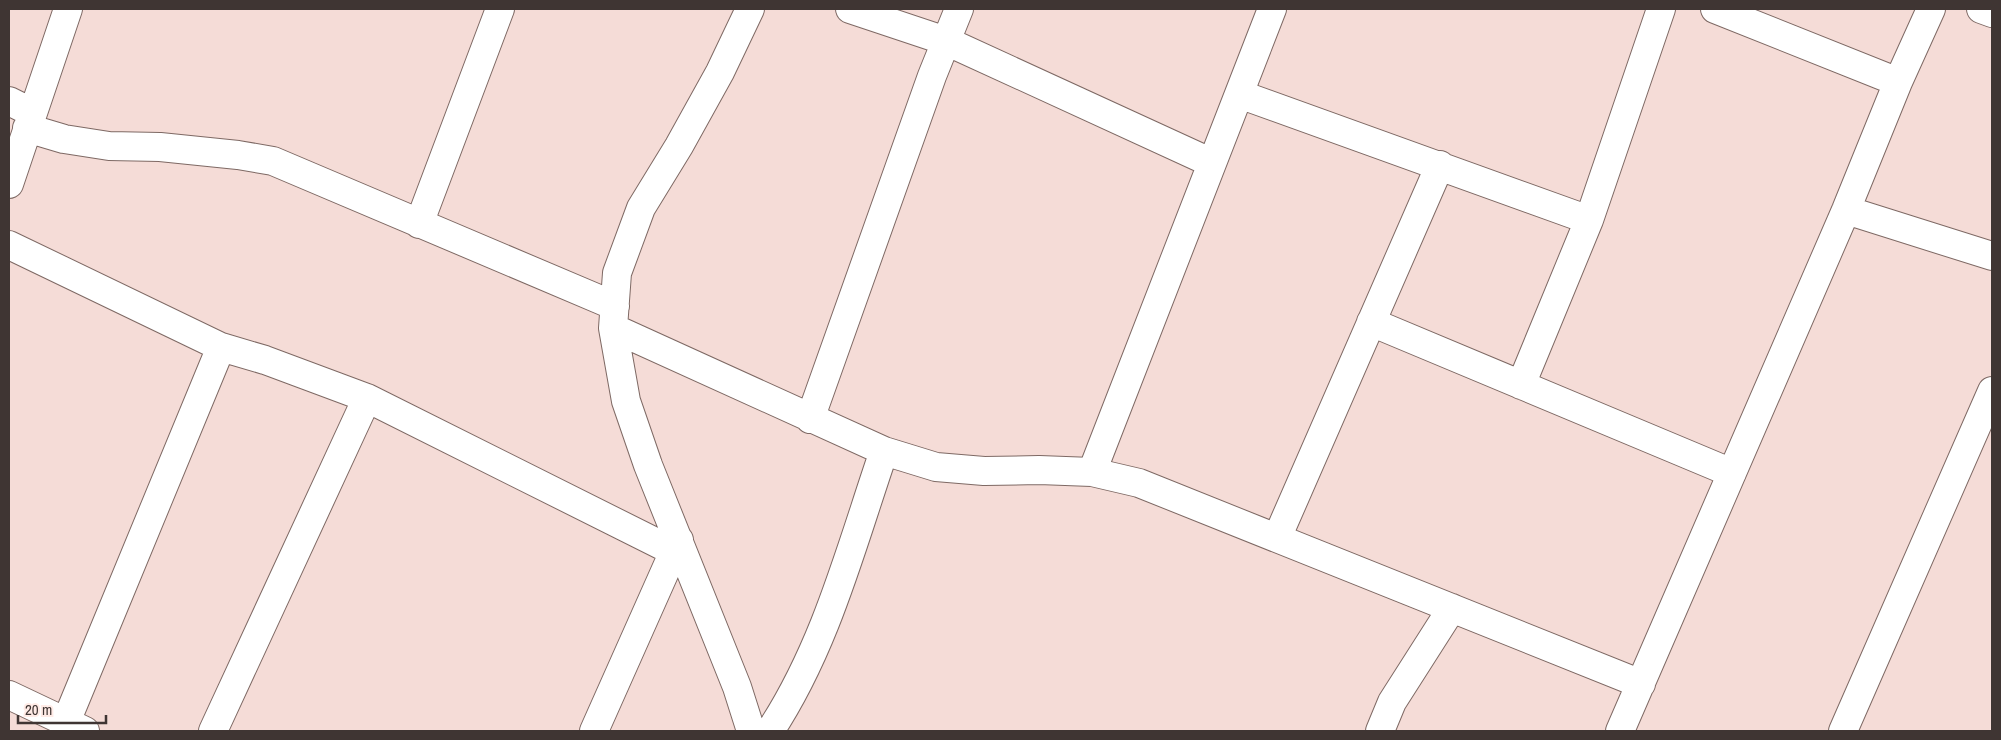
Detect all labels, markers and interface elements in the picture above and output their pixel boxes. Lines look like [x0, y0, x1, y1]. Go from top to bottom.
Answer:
scale bar [18, 692, 105, 724]
text: 20 m [25, 699, 52, 720]

